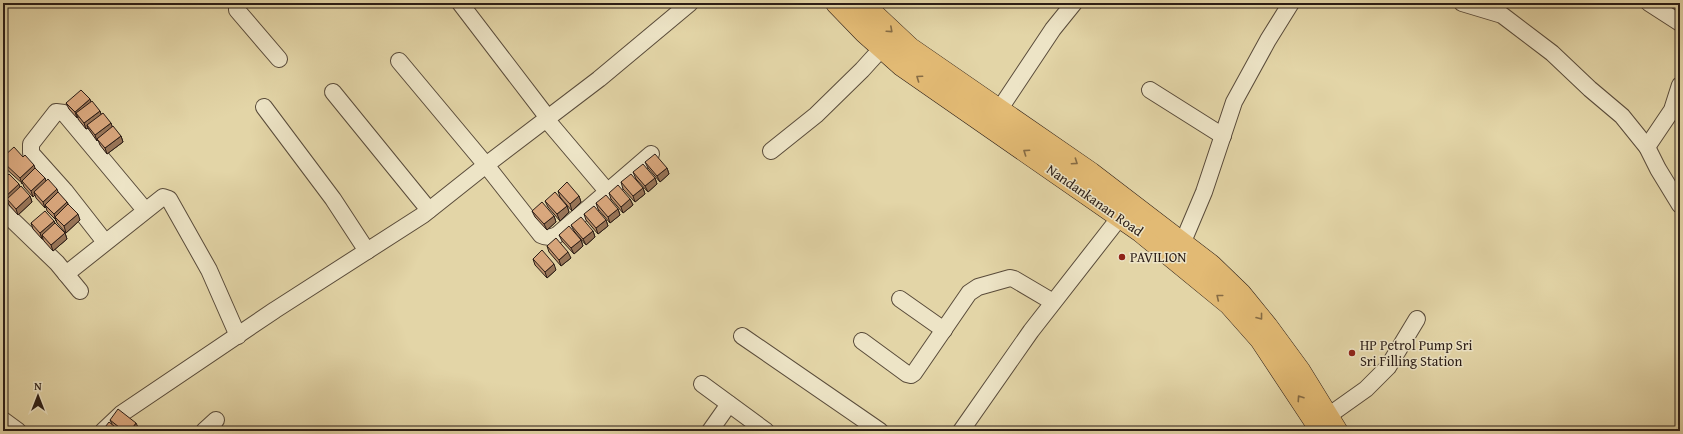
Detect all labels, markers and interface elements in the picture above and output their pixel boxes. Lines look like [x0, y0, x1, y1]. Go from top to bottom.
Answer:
one-way arrow [885, 25, 892, 32]
one-way arrow [916, 76, 923, 83]
one-way arrow [1023, 150, 1030, 157]
one-way arrow [1071, 157, 1078, 165]
street label: Nandankanan Road [1043, 159, 1148, 241]
place label: PAVILION [1130, 247, 1186, 267]
marker: PAVILION [1117, 252, 1127, 262]
one-way arrow [1217, 294, 1224, 301]
one-way arrow [1255, 313, 1262, 320]
place label: HP Petrol Pump Sri Sri Filling Station [1360, 335, 1472, 371]
marker: HP Petrol Pump Sri Sri Filling Station [1347, 348, 1357, 358]
north arrow [18, 376, 58, 416]
text: N [34, 378, 42, 394]
one-way arrow [1297, 395, 1305, 402]

